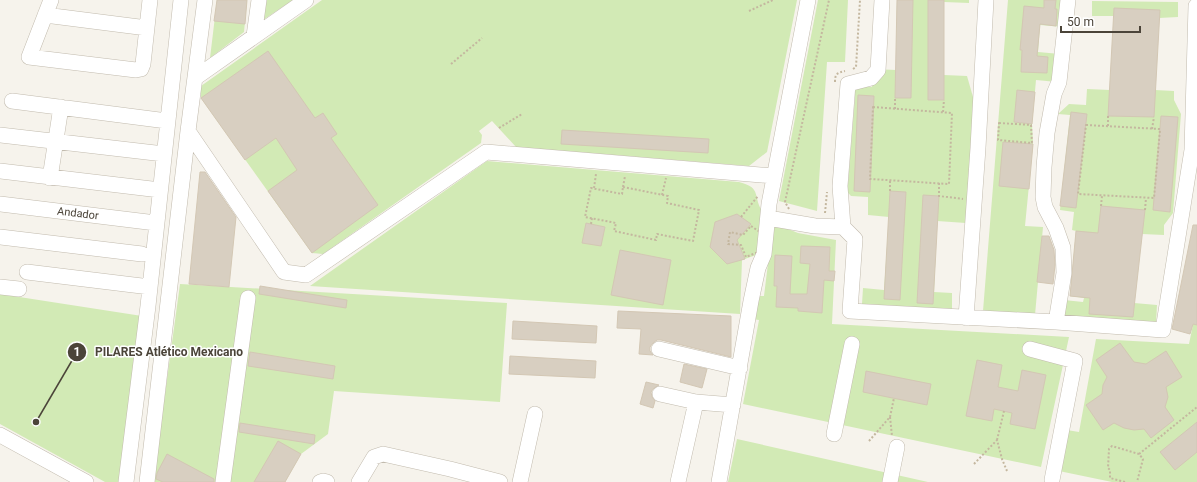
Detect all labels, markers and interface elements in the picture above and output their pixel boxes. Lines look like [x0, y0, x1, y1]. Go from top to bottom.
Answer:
scale bar [1061, 8, 1140, 34]
text: 50 m [1067, 15, 1094, 29]
street label: Andador [56, 205, 100, 223]
callout: PILARES Atlético Mexicano [67, 340, 251, 364]
text: 1 [74, 345, 80, 359]
text: PILARES Atlético Mexicano [95, 345, 243, 359]

